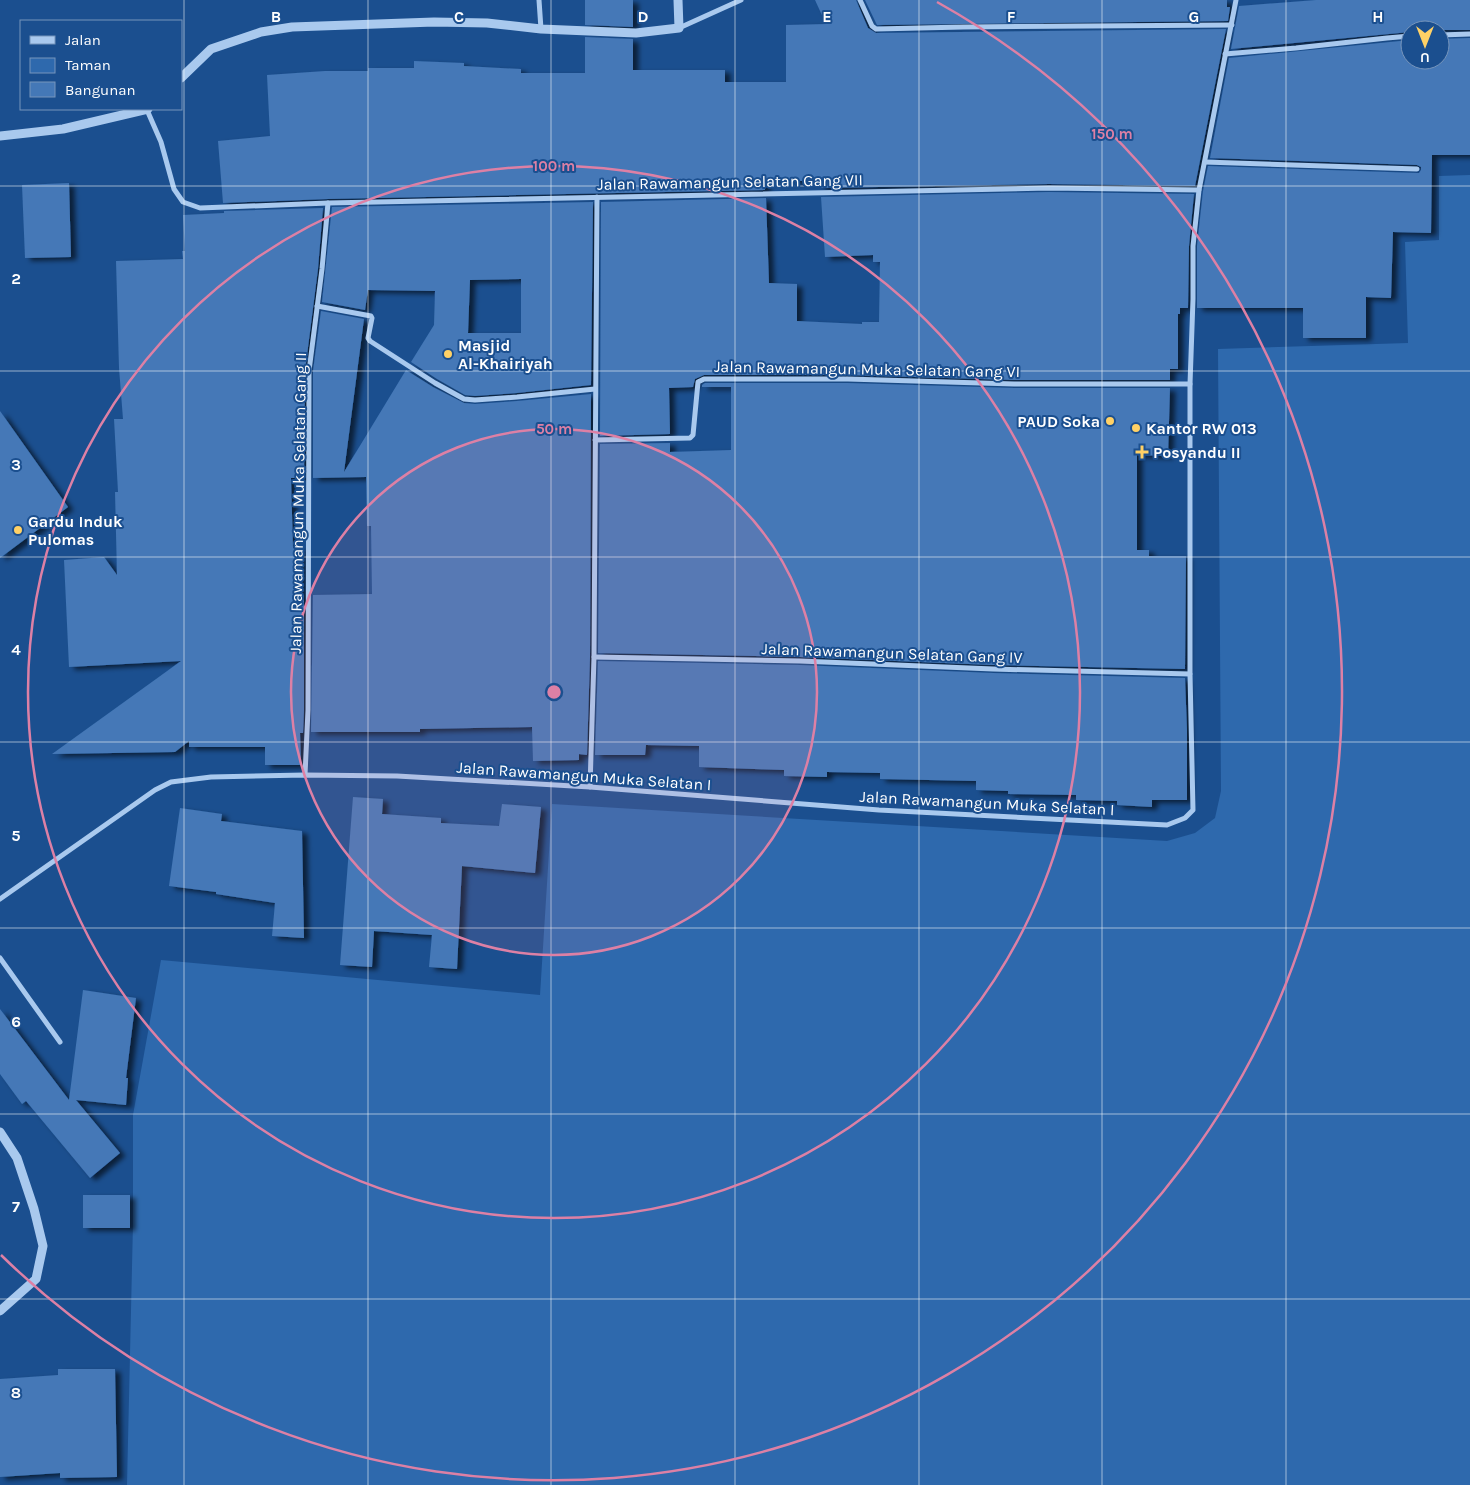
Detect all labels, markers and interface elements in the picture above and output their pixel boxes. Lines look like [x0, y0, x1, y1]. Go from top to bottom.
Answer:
text: B [271, 7, 281, 26]
text: C [454, 7, 464, 26]
text: D [638, 7, 649, 26]
text: E [822, 7, 832, 26]
text: F [1007, 7, 1016, 26]
text: G [1189, 7, 1199, 26]
text: H [1372, 7, 1384, 26]
legend [20, 20, 182, 110]
north arrow [1400, 20, 1450, 70]
text: Jalan [65, 31, 101, 49]
text: U [1420, 49, 1430, 66]
text: Taman [65, 56, 111, 74]
text: Bangunan [65, 81, 136, 99]
text: 150 m [1091, 125, 1133, 143]
text: 100 m [533, 157, 575, 175]
street label: Jalan Rawamangun Selatan Gang VII [597, 170, 863, 194]
text: 2 [11, 269, 21, 288]
place label: Masjid Al-Khairiyah [458, 336, 553, 373]
marker: Masjid Al-Khairiyah [442, 348, 454, 360]
street label: Jalan Rawamangun Muka Selatan Gang II [286, 352, 310, 654]
street label: Jalan Rawamangun Muka Selatan Gang VI [714, 357, 1020, 381]
place label: PAUD Soka [1017, 412, 1100, 431]
marker: PAUD Soka [1104, 415, 1116, 427]
place label: Kantor RW 013 [1146, 419, 1257, 438]
text: 50 m [536, 420, 572, 438]
marker: Kantor RW 013 [1130, 422, 1142, 434]
place label: Posyandu II [1153, 443, 1241, 462]
marker: Posyandu II [1135, 445, 1149, 459]
text: 3 [11, 455, 21, 474]
place label: Gardu Induk Pulomas [28, 512, 123, 549]
marker: Gardu Induk Pulomas [12, 524, 24, 536]
street label: Jalan Rawamangun Selatan Gang IV [761, 639, 1023, 667]
text: 4 [11, 640, 21, 659]
centre of rings [545, 683, 563, 701]
street label: Jalan Rawamangun Muka Selatan I [456, 758, 712, 794]
street label: Jalan Rawamangun Muka Selatan I [859, 787, 1115, 819]
text: 5 [11, 826, 21, 845]
text: 6 [11, 1012, 21, 1031]
text: 7 [12, 1197, 20, 1216]
text: 8 [11, 1383, 21, 1402]

